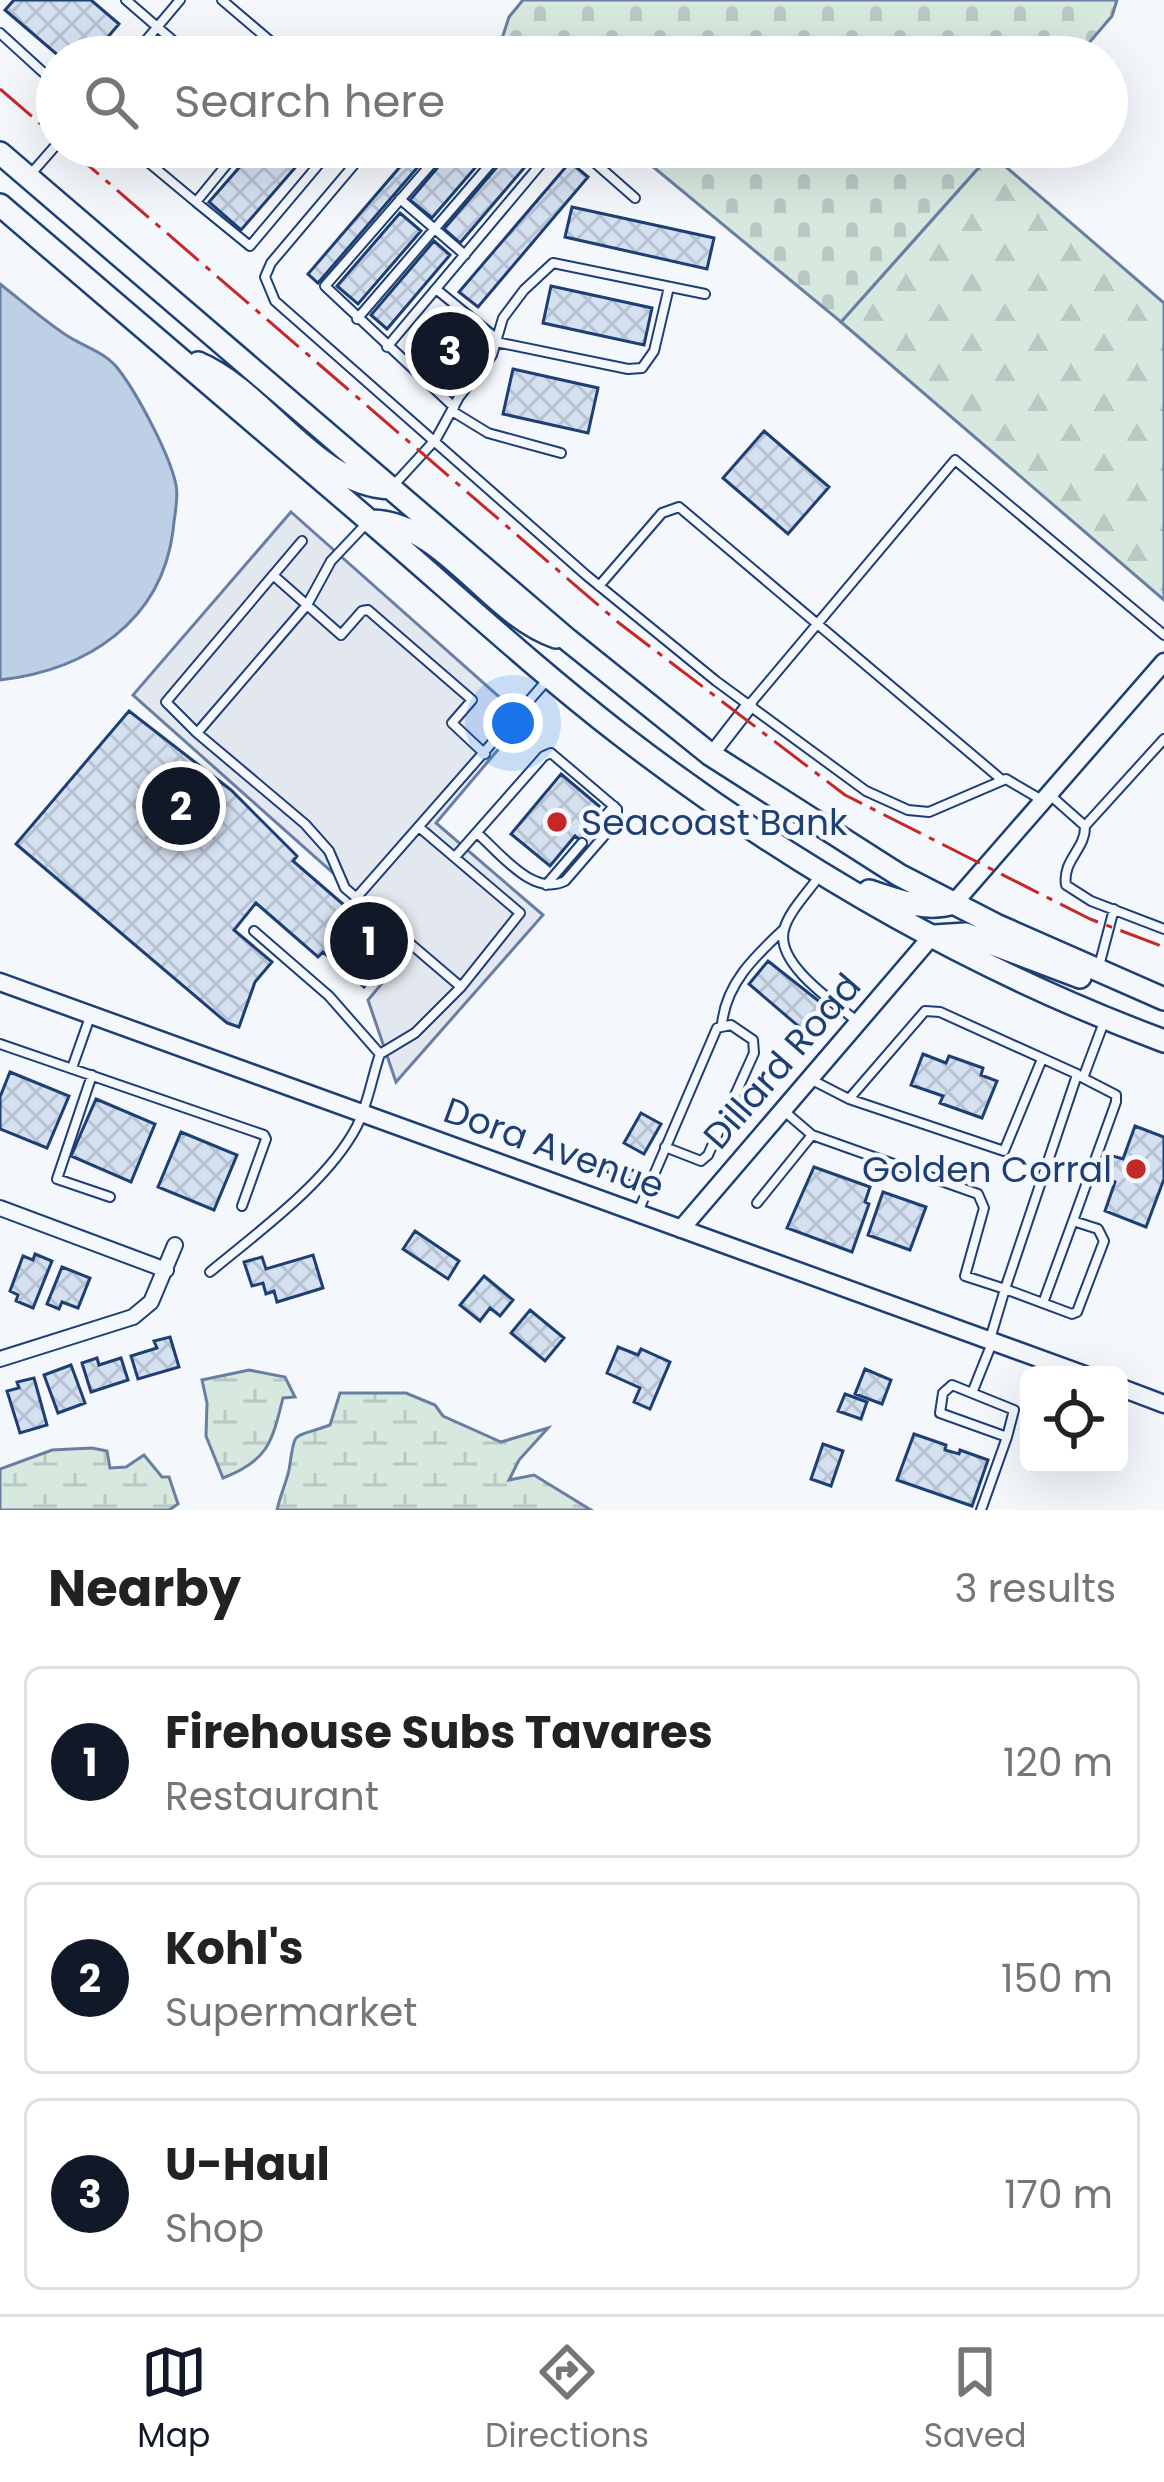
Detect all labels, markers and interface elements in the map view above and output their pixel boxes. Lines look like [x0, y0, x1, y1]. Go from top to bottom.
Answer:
search box [36, 36, 1128, 168]
icon: search [78, 69, 144, 135]
text: Search here [174, 70, 445, 133]
pin: 3 [411, 306, 489, 396]
your location [483, 693, 543, 753]
pin: 2 [142, 761, 220, 851]
place label: Seacoast Bank [581, 797, 848, 848]
marker: Seacoast Bank [544, 809, 570, 835]
pin: 1 [330, 896, 408, 986]
street label: Dillard Road [691, 962, 873, 1160]
street label: Dora Avenue [437, 1085, 671, 1211]
place label: Golden Corral [862, 1144, 1112, 1195]
marker: Golden Corral [1123, 1156, 1149, 1182]
map controls [1020, 1366, 1128, 1474]
button: locate [1020, 1366, 1128, 1474]
text: Nearby [48, 1552, 241, 1624]
text: 3 results [954, 1561, 1116, 1616]
text: Firehouse Subs Tavares [165, 1701, 713, 1764]
text: 1 [83, 1735, 97, 1790]
text: 120 m [1003, 1735, 1113, 1790]
text: Restaurant [165, 1769, 379, 1824]
text: Kohl's [165, 1917, 304, 1980]
text: 2 [79, 1951, 101, 2006]
text: 150 m [1001, 1951, 1113, 2006]
text: Supermarket [165, 1985, 418, 2040]
text: U-Haul [165, 2133, 330, 2196]
text: 3 [78, 2167, 102, 2222]
text: 170 m [1004, 2167, 1113, 2222]
text: Shop [165, 2201, 264, 2256]
tab: Map [137, 2339, 210, 2461]
tab: Directions [485, 2339, 649, 2461]
tab: Saved [924, 2339, 1027, 2461]

